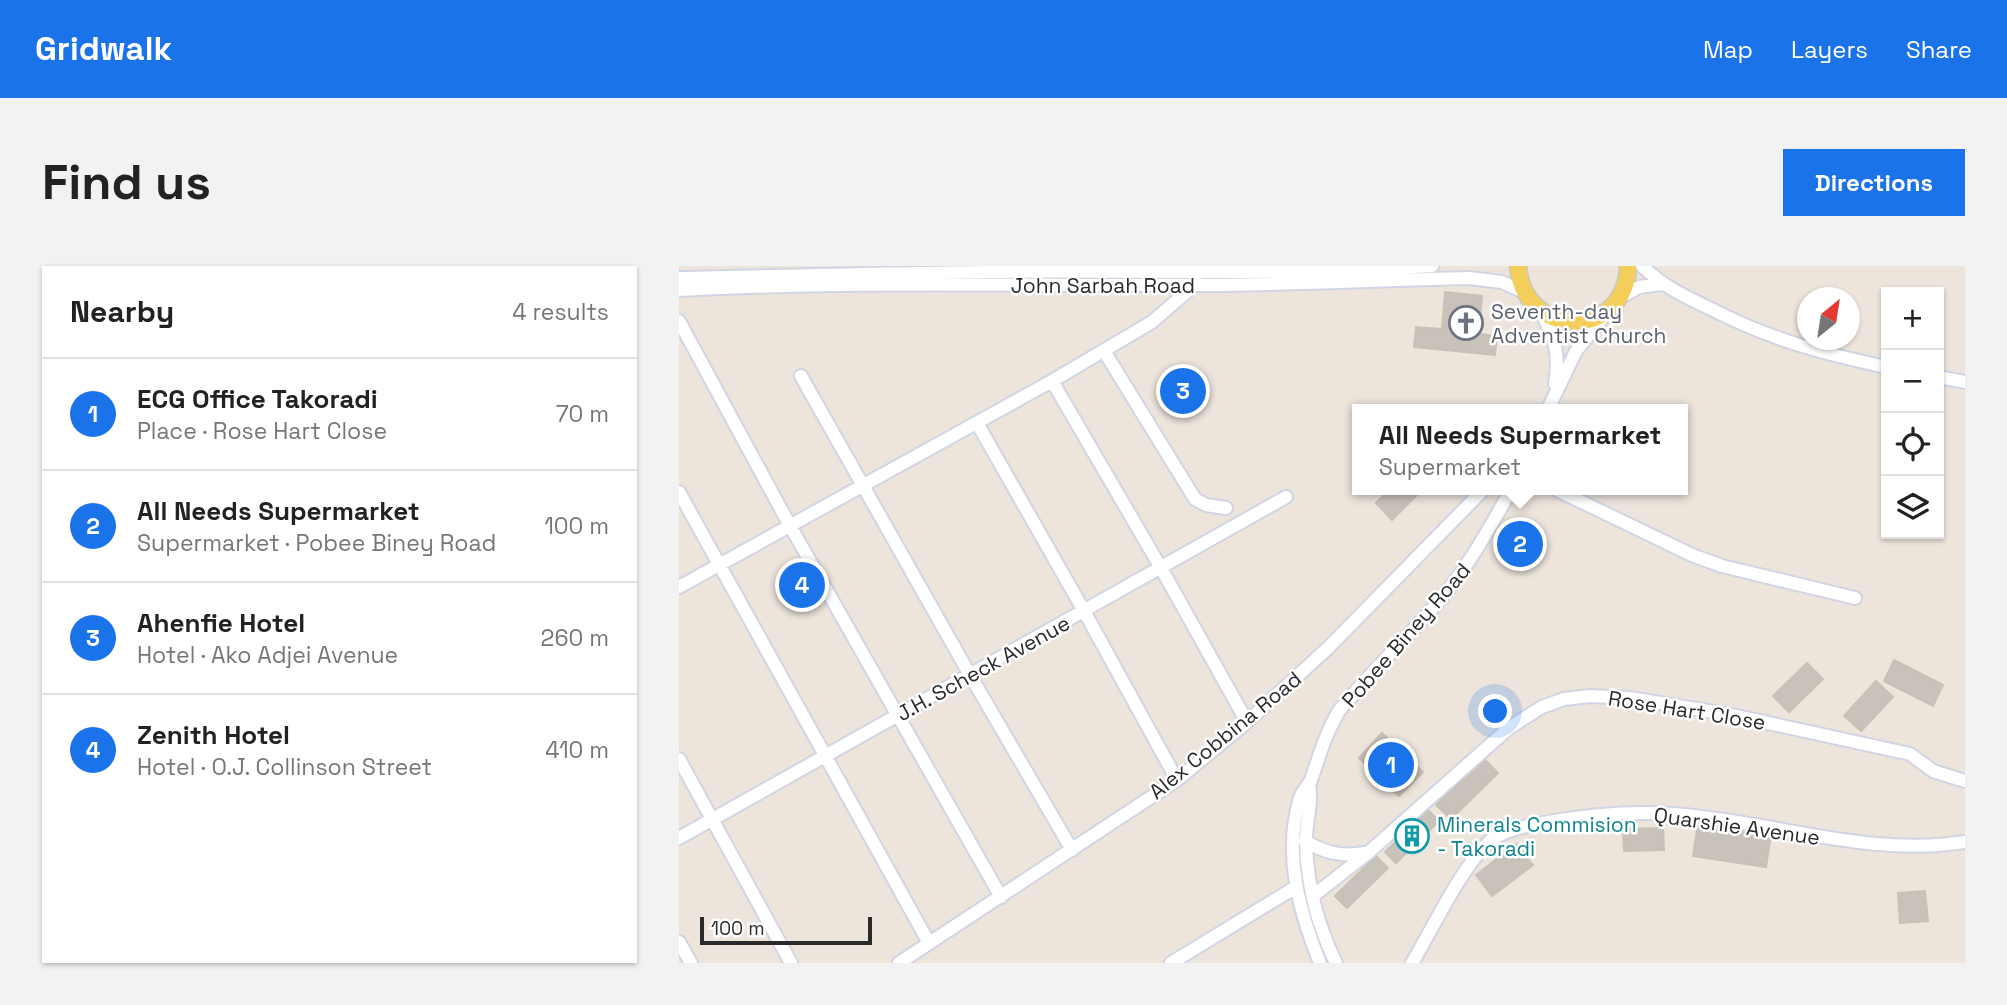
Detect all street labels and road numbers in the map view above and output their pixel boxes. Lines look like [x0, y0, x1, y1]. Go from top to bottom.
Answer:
street label: John Sarbah Road [1011, 272, 1195, 299]
street label: Pobee Biney Road [1336, 557, 1476, 713]
street label: J.H. Scheck Avenue [891, 609, 1075, 727]
street label: Alex Cobbina Road [1143, 665, 1307, 805]
street label: Rose Hart Close [1606, 684, 1768, 736]
street label: Quarshie Avenue [1652, 801, 1822, 851]

